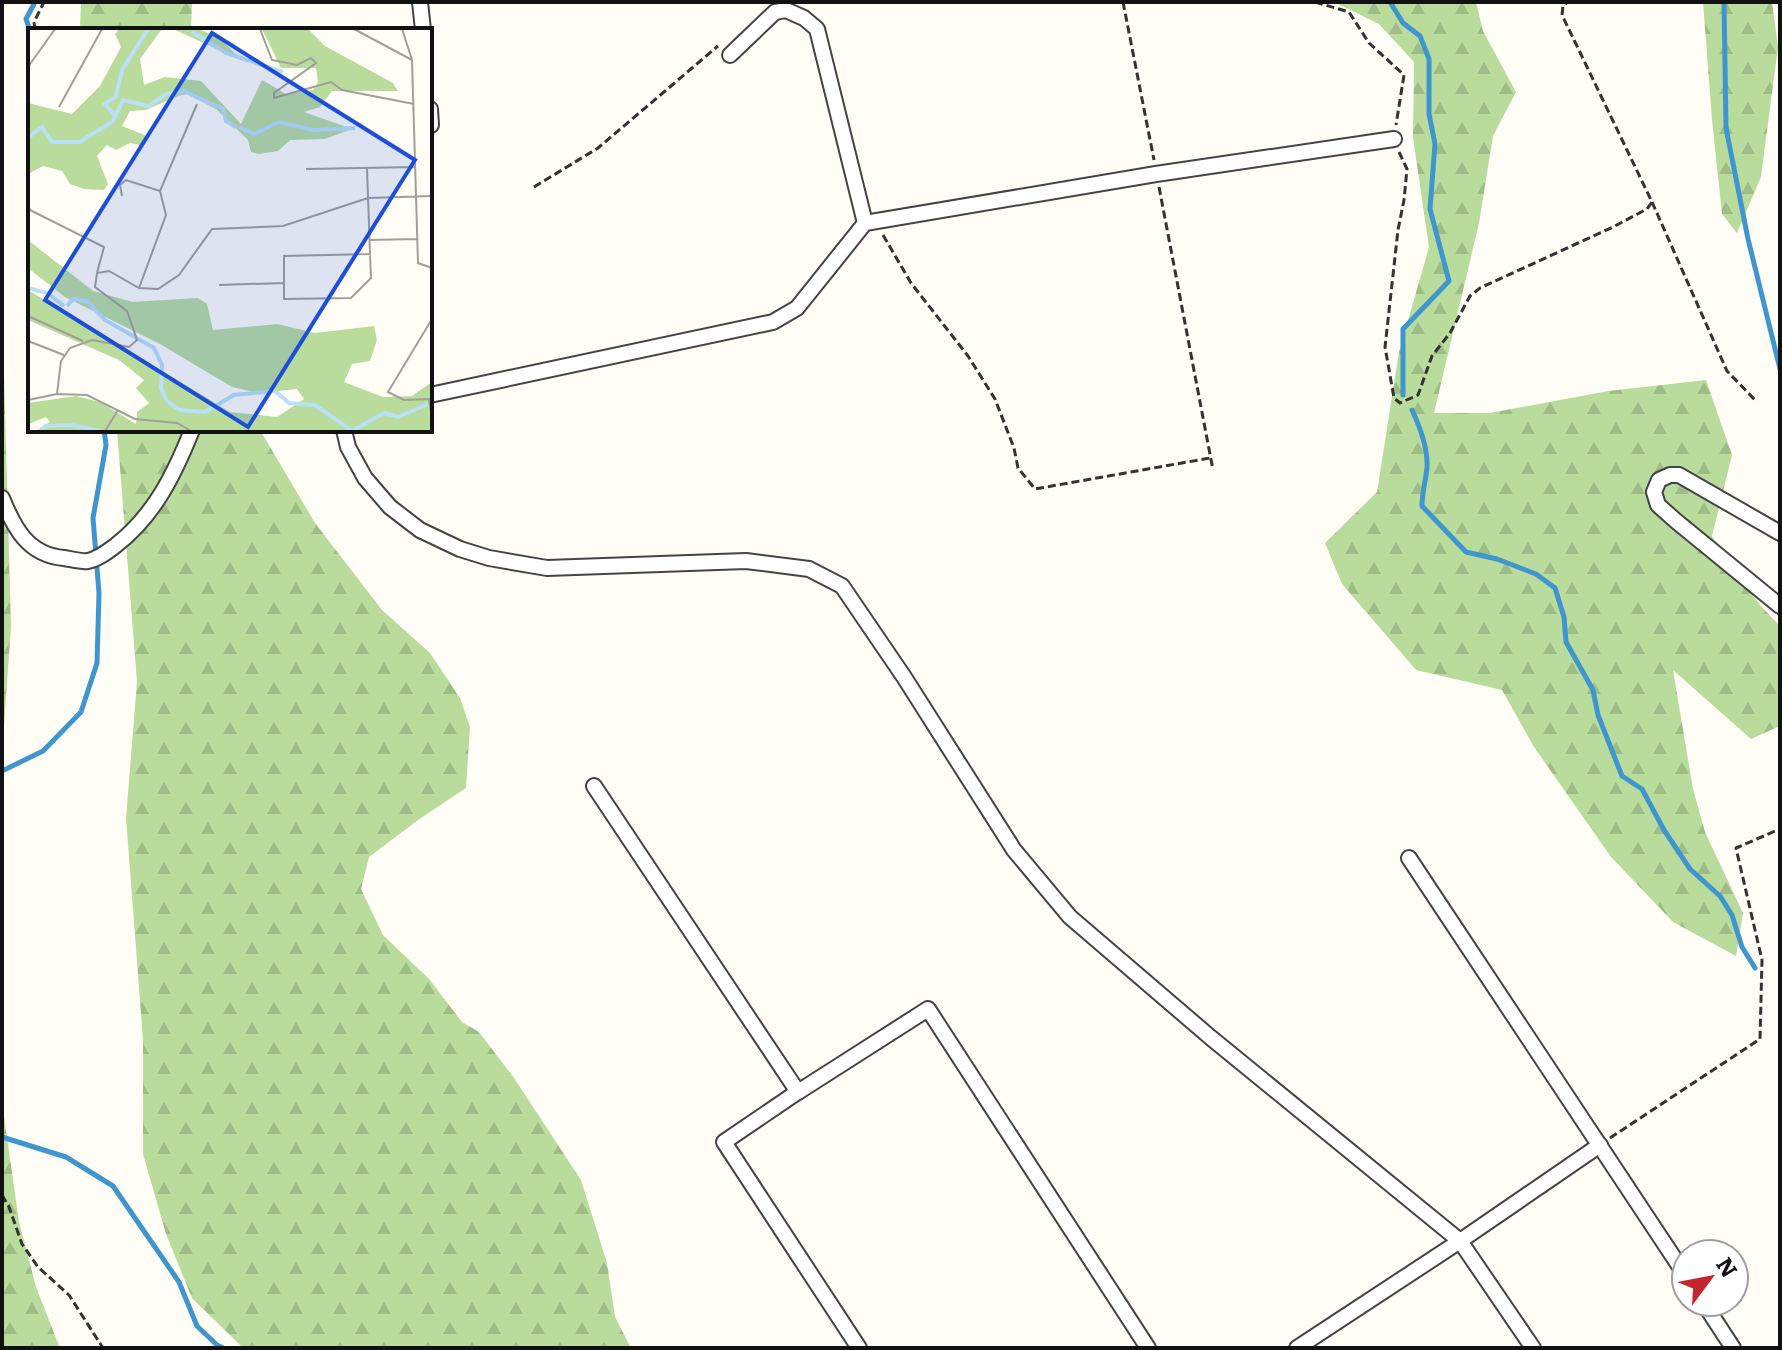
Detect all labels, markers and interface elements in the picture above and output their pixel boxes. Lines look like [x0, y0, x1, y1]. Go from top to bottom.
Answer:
inset map [28, 28, 432, 432]
north arrow [1670, 1238, 1750, 1318]
text: N [1709, 1250, 1747, 1283]

